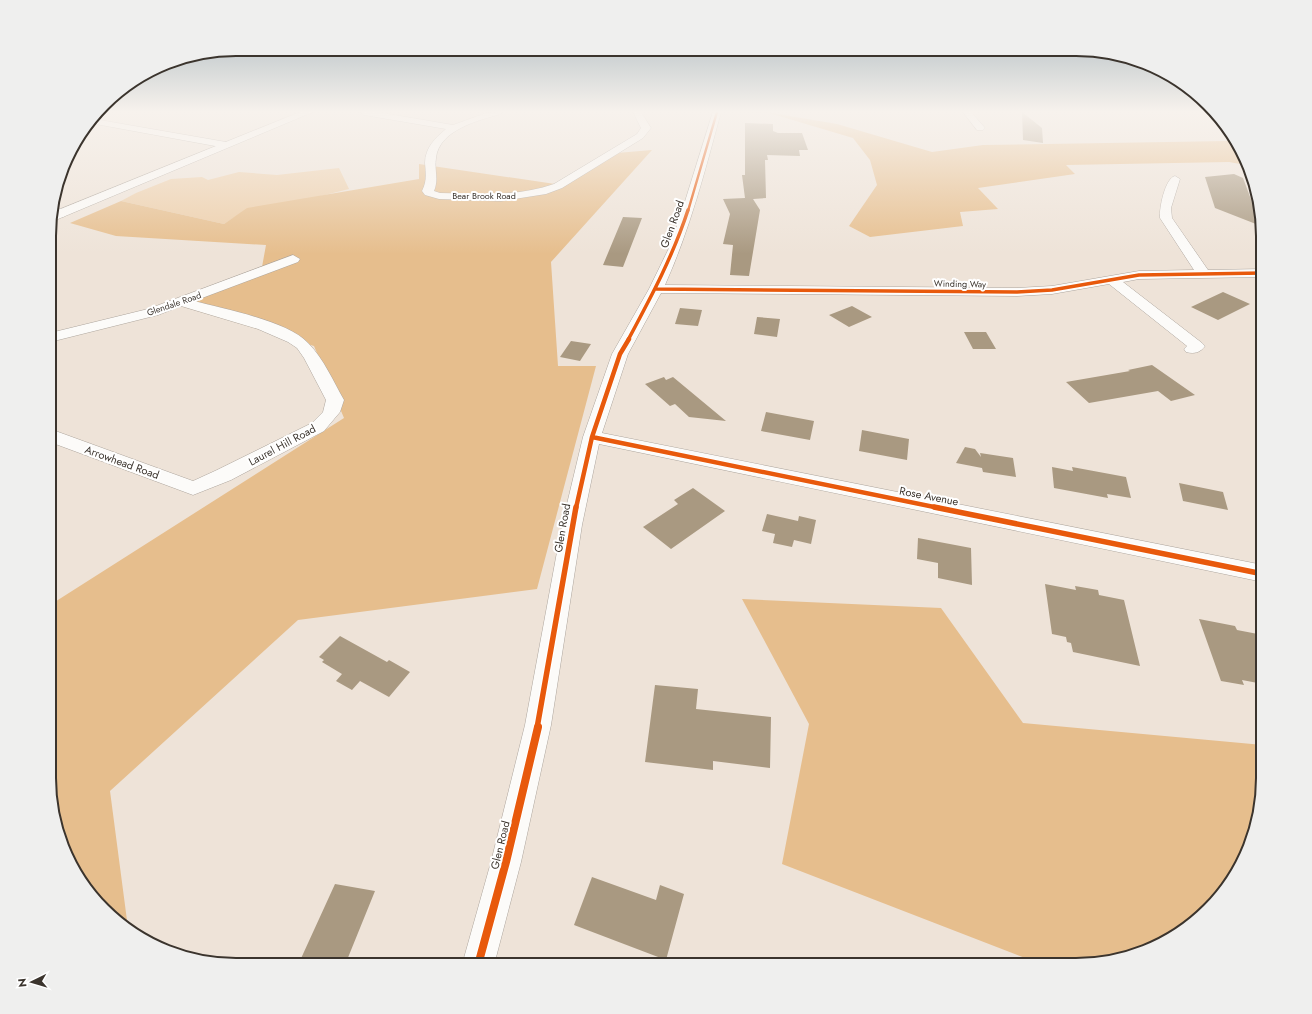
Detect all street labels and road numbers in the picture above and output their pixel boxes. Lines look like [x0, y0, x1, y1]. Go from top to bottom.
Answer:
street label: Bear Brook Road [452, 189, 516, 202]
street label: Glen Road [656, 198, 688, 250]
street label: Winding Way [934, 277, 986, 290]
street label: Glendale Road [145, 288, 203, 319]
street label: Laurel Hill Road [246, 421, 318, 469]
street label: Arrowhead Road [83, 441, 161, 483]
street label: Rose Avenue [898, 482, 960, 510]
street label: Glen Road [550, 502, 574, 554]
street label: Glen Road [486, 819, 514, 871]

